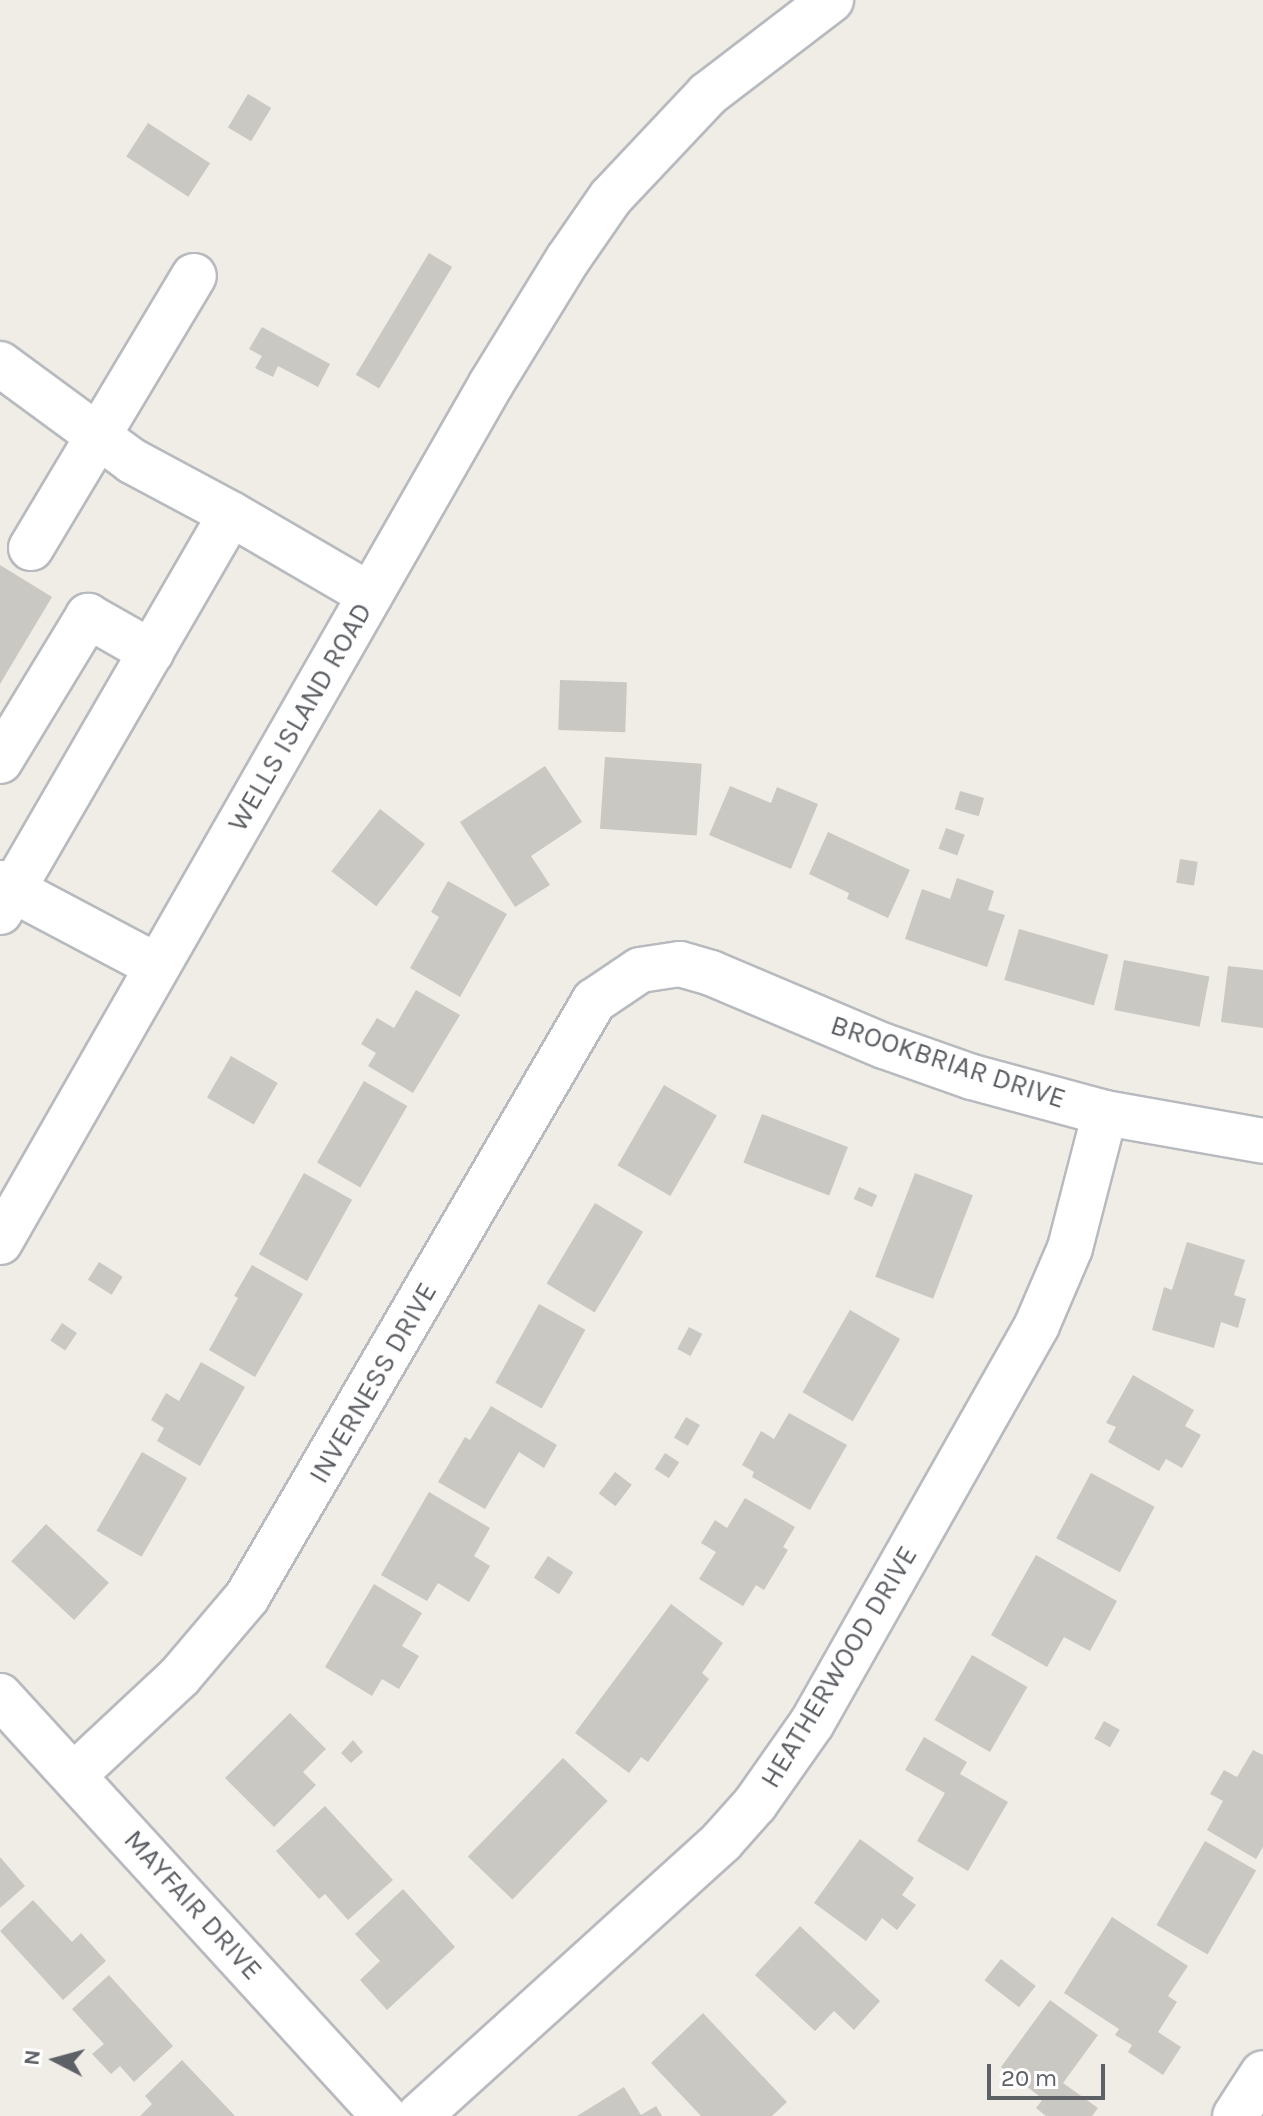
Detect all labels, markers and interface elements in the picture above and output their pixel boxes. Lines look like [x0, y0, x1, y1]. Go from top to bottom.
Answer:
street label: WELLS ISLAND ROAD [221, 597, 379, 837]
street label: BROOKBRIAR DRIVE [826, 1008, 1070, 1116]
street label: INVERNESS DRIVE [302, 1277, 444, 1489]
street label: HEATHERWOOD DRIVE [753, 1540, 925, 1794]
street label: MAYFAIR DRIVE [117, 1823, 269, 1987]
north arrow [16, 2020, 96, 2100]
text: N [18, 2048, 46, 2067]
scale bar [991, 2048, 1109, 2098]
text: 20 m [1001, 2064, 1057, 2092]

